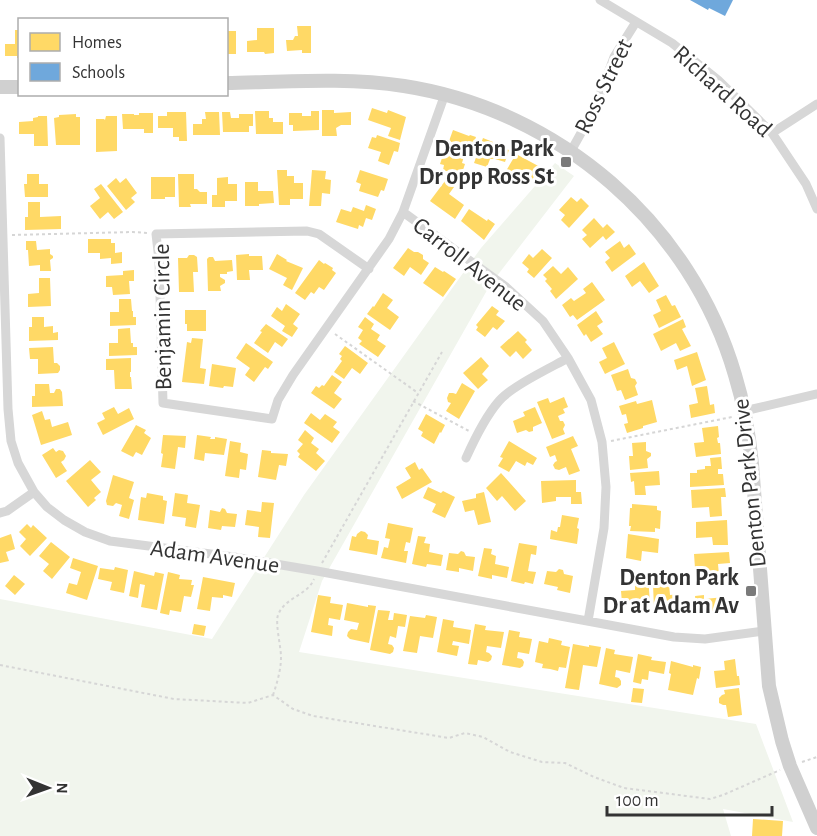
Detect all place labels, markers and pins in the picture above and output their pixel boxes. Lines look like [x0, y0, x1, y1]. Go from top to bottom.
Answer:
place label: Denton Park Dr opp Ross St [419, 137, 554, 189]
marker: Denton Park Dr opp Ross St [559, 155, 573, 169]
place label: Denton Park Dr at Adam Av [603, 566, 739, 618]
marker: Denton Park Dr at Adam Av [744, 584, 758, 598]

